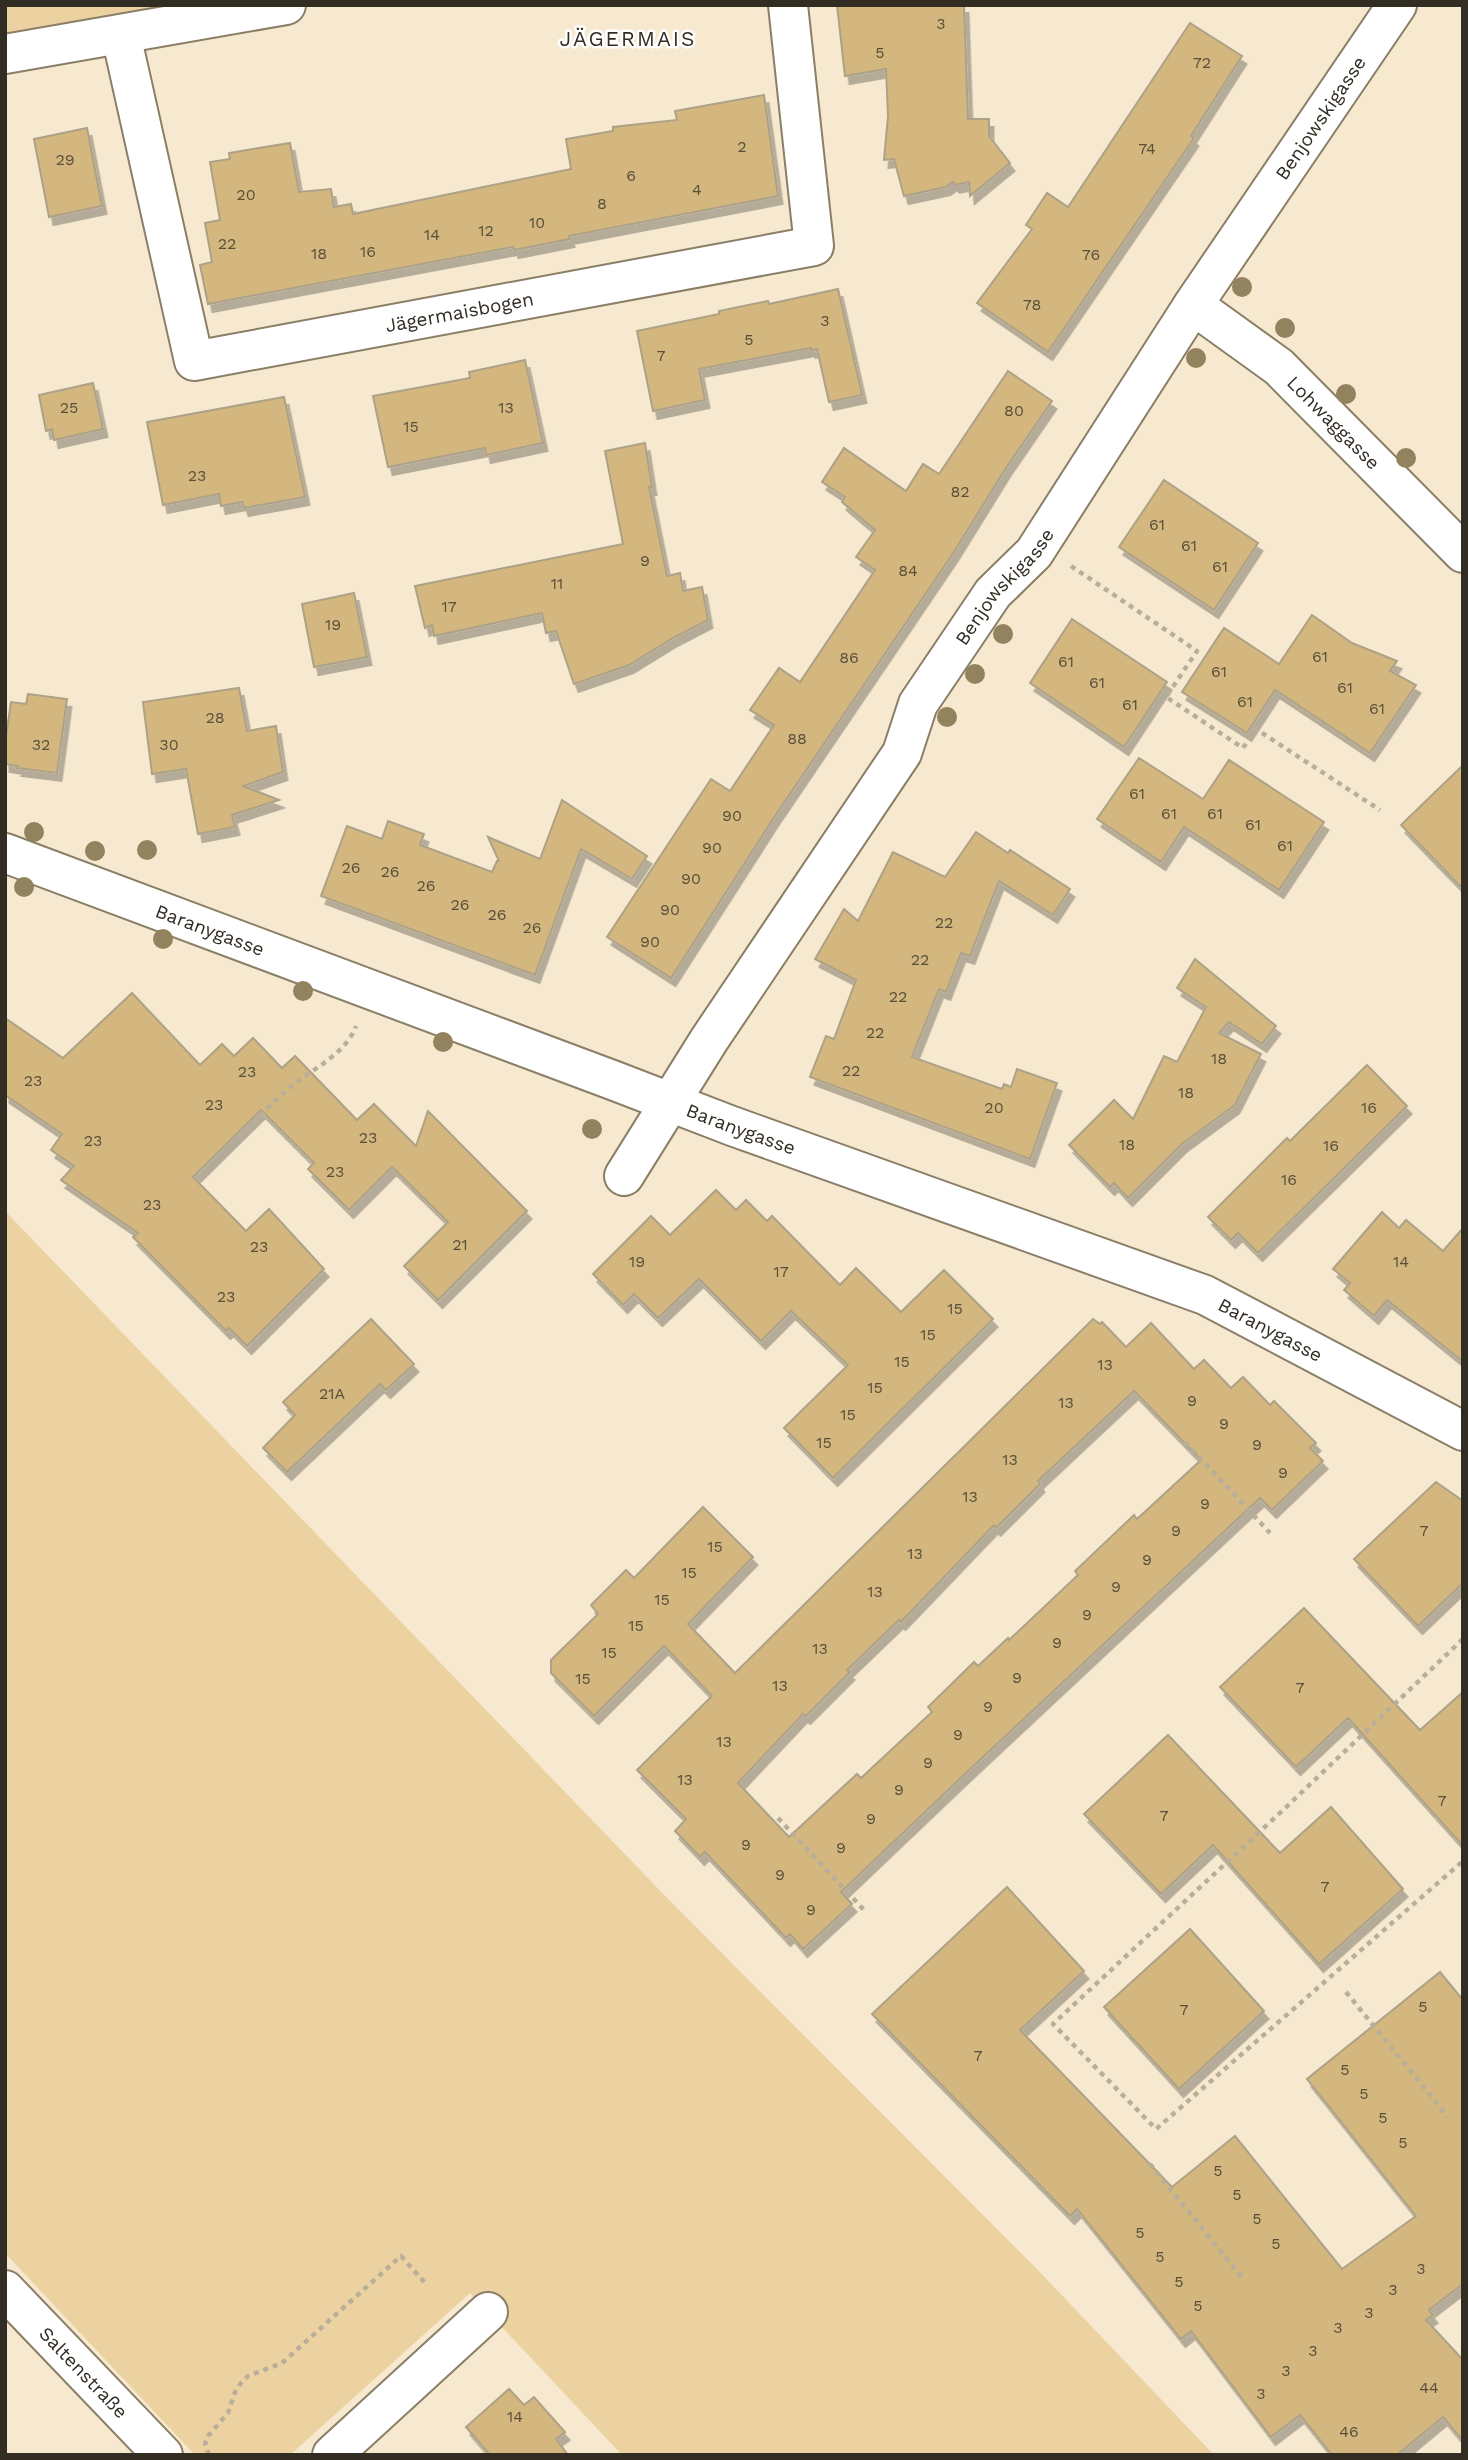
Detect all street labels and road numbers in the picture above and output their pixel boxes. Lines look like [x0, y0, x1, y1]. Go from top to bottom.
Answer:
street label: Benjowskigasse [1271, 52, 1371, 184]
street label: Jägermaisbogen [384, 287, 535, 337]
street label: Lohwaggasse [1282, 371, 1385, 474]
street label: Benjowskigasse [950, 524, 1059, 650]
street label: Baranygasse [152, 899, 268, 961]
street label: Baranygasse [683, 1099, 799, 1160]
street label: Baranygasse [1214, 1293, 1326, 1367]
street label: Saltenstraße [34, 2322, 133, 2423]

